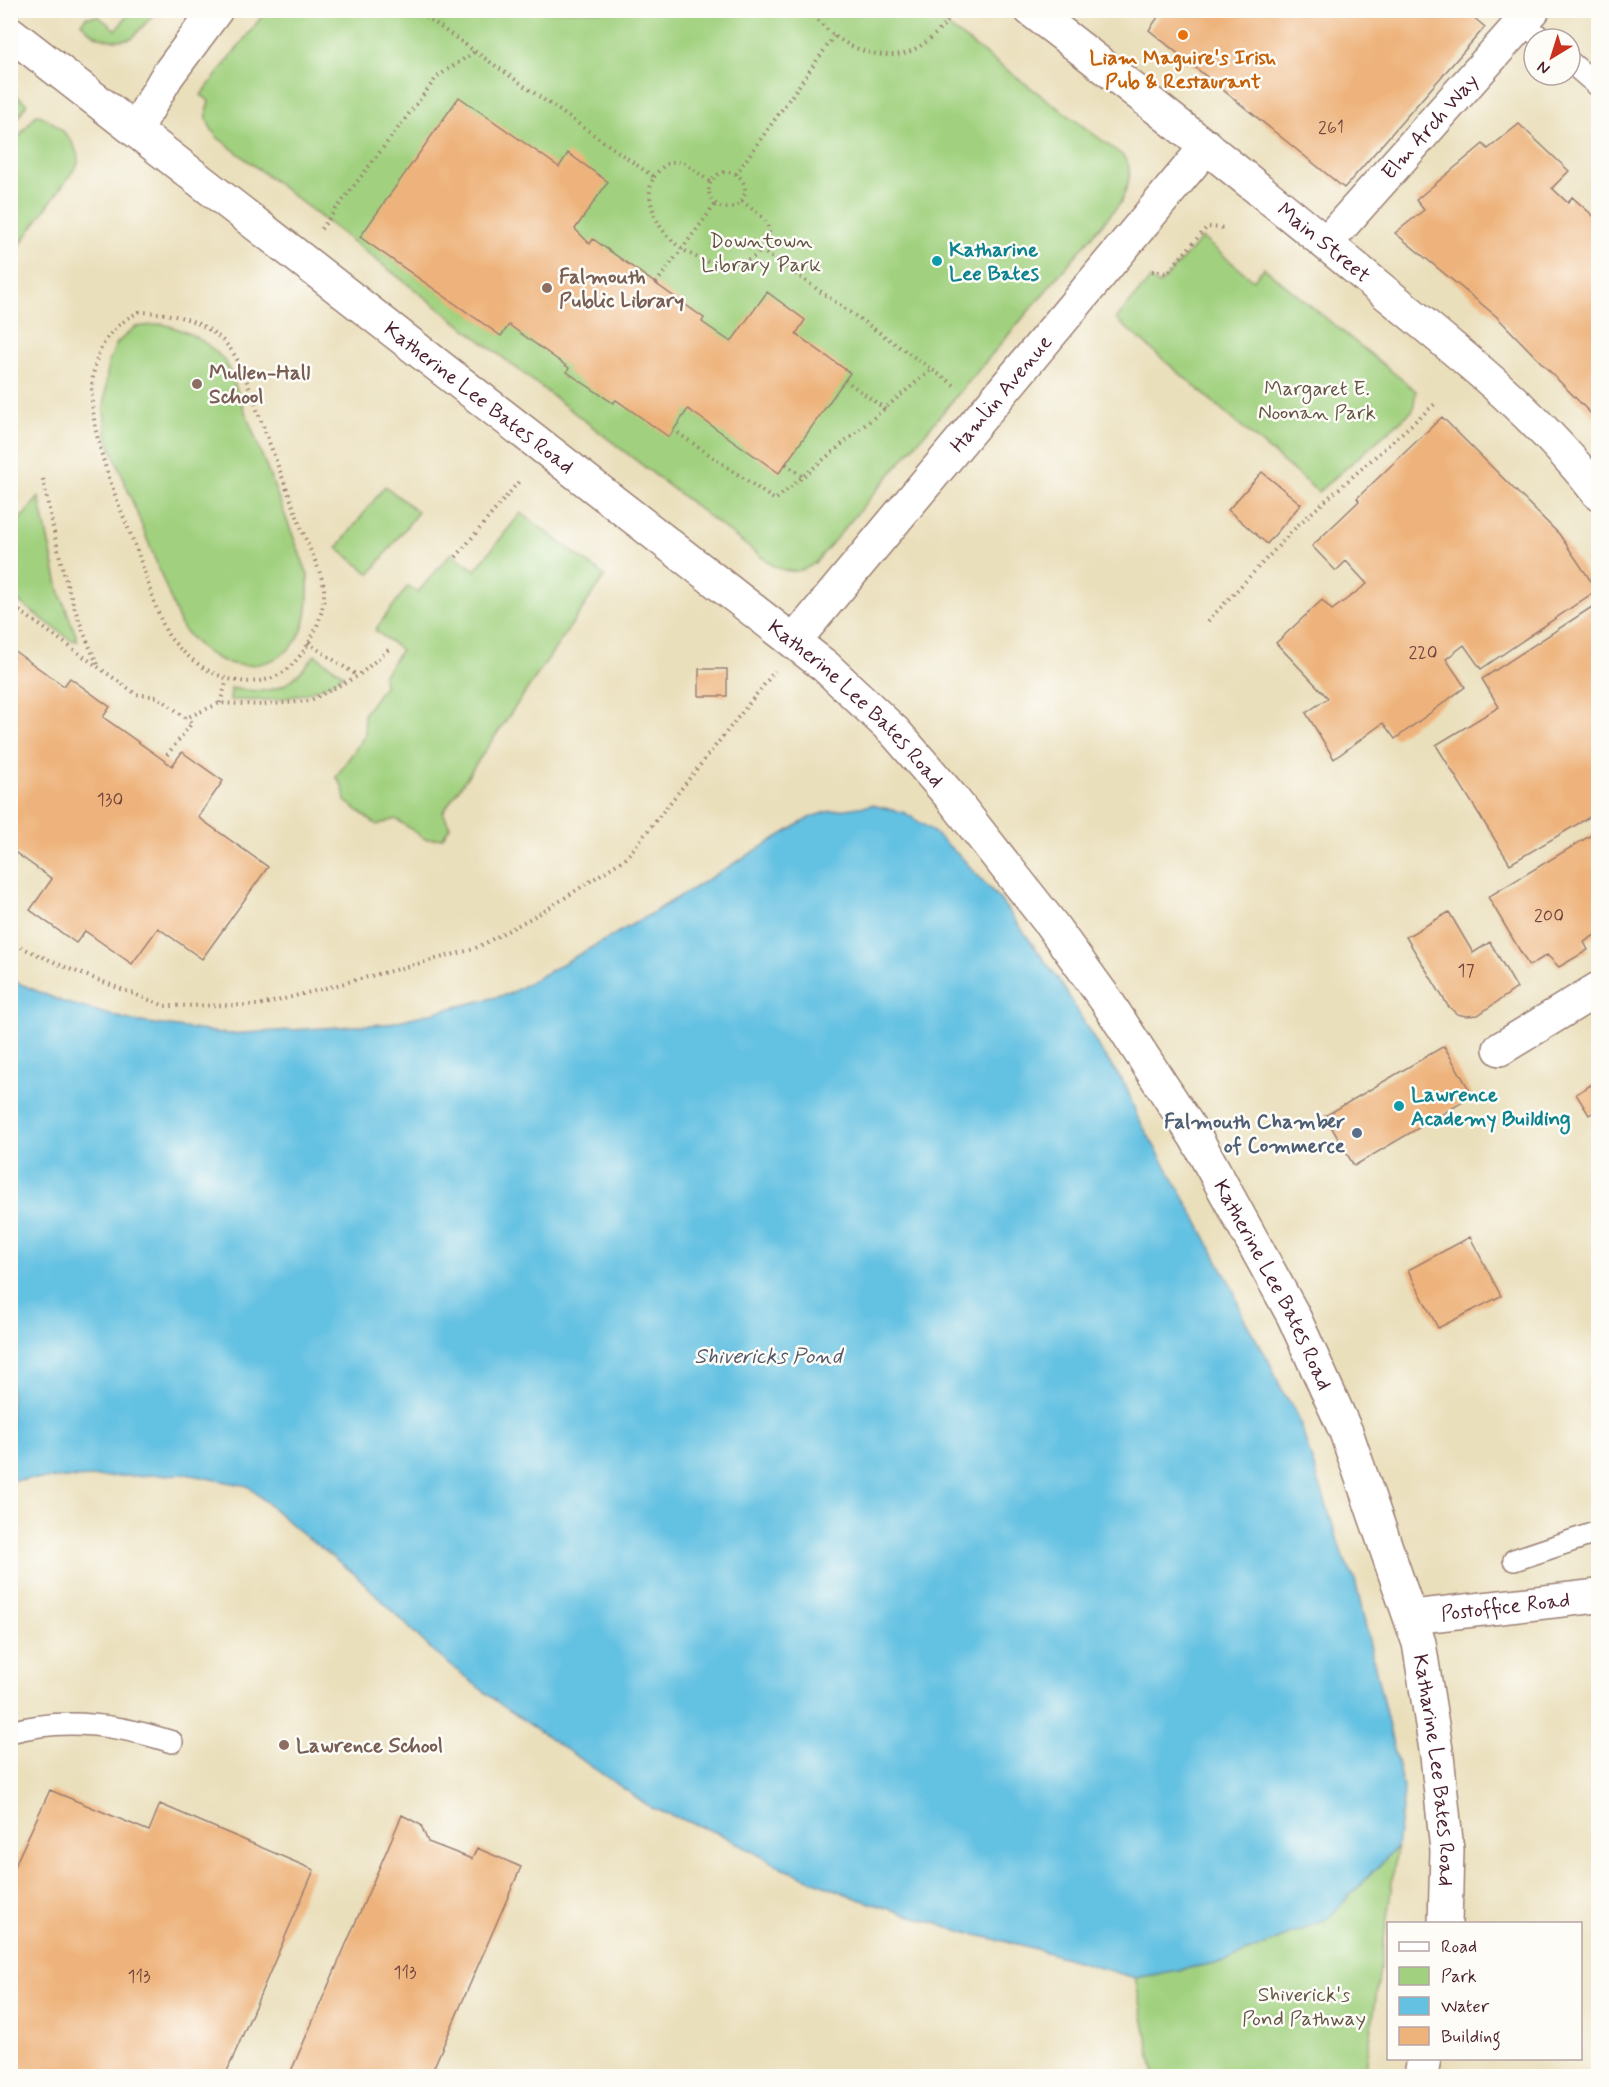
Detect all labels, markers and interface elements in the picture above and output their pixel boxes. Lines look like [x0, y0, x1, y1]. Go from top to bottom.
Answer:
north arrow [1522, 27, 1582, 87]
marker: Liam Maguire's Irish Pub & Restaurant [1176, 28, 1190, 42]
place label: Liam Maguire's Irish Pub & Restaurant [1090, 44, 1277, 96]
text: N [1533, 56, 1554, 79]
street label: Elm Arch Way [1376, 68, 1485, 186]
house number: 261 [1318, 116, 1344, 140]
street label: Main Street [1271, 196, 1376, 290]
park label: Downtown Library Park [701, 227, 821, 279]
place label: Katharine Lee Bates [949, 236, 1040, 288]
marker: Katharine Lee Bates [930, 254, 944, 268]
place label: Falmouth Public Library [559, 263, 684, 315]
marker: Falmouth Public Library [540, 281, 554, 295]
street label: Katherine Lee Bates Road [378, 316, 579, 481]
street label: Hamlin Avenue [944, 329, 1059, 459]
place label: Mullen-Hall School [209, 359, 310, 411]
park label: Margaret E. Noonan Park [1258, 375, 1376, 427]
marker: Mullen-Hall School [190, 377, 204, 391]
street label: Katherine Lee Bates Road [762, 614, 950, 794]
house number: 220 [1408, 641, 1438, 665]
house number: 130 [97, 788, 123, 812]
house number: 200 [1534, 904, 1564, 928]
house number: 17 [1457, 959, 1475, 983]
place label: Lawrence Academy Building [1411, 1081, 1571, 1135]
marker: Lawrence Academy Building [1392, 1099, 1406, 1113]
place label: Falmouth Chamber of Commerce [1164, 1108, 1346, 1160]
marker: Falmouth Chamber of Commerce [1350, 1126, 1364, 1140]
street label: Katherine Lee Bates Road [1206, 1175, 1338, 1395]
water label: Shivericks Pond [694, 1343, 845, 1371]
street label: Postoffice Road [1439, 1586, 1572, 1629]
street label: Katharine Lee Bates Road [1406, 1652, 1460, 1887]
place label: Lawrence School [296, 1732, 443, 1760]
marker: Lawrence School [277, 1738, 291, 1752]
legend [1387, 1922, 1582, 2060]
text: Road [1441, 1935, 1477, 1959]
house number: 113 [393, 1961, 417, 1985]
house number: 113 [127, 1965, 151, 1989]
text: Park [1441, 1965, 1477, 1989]
park label: Shiverick's Pond Pathway [1242, 1981, 1366, 2033]
text: Water [1441, 1995, 1490, 2019]
text: Building [1441, 2025, 1501, 2051]

